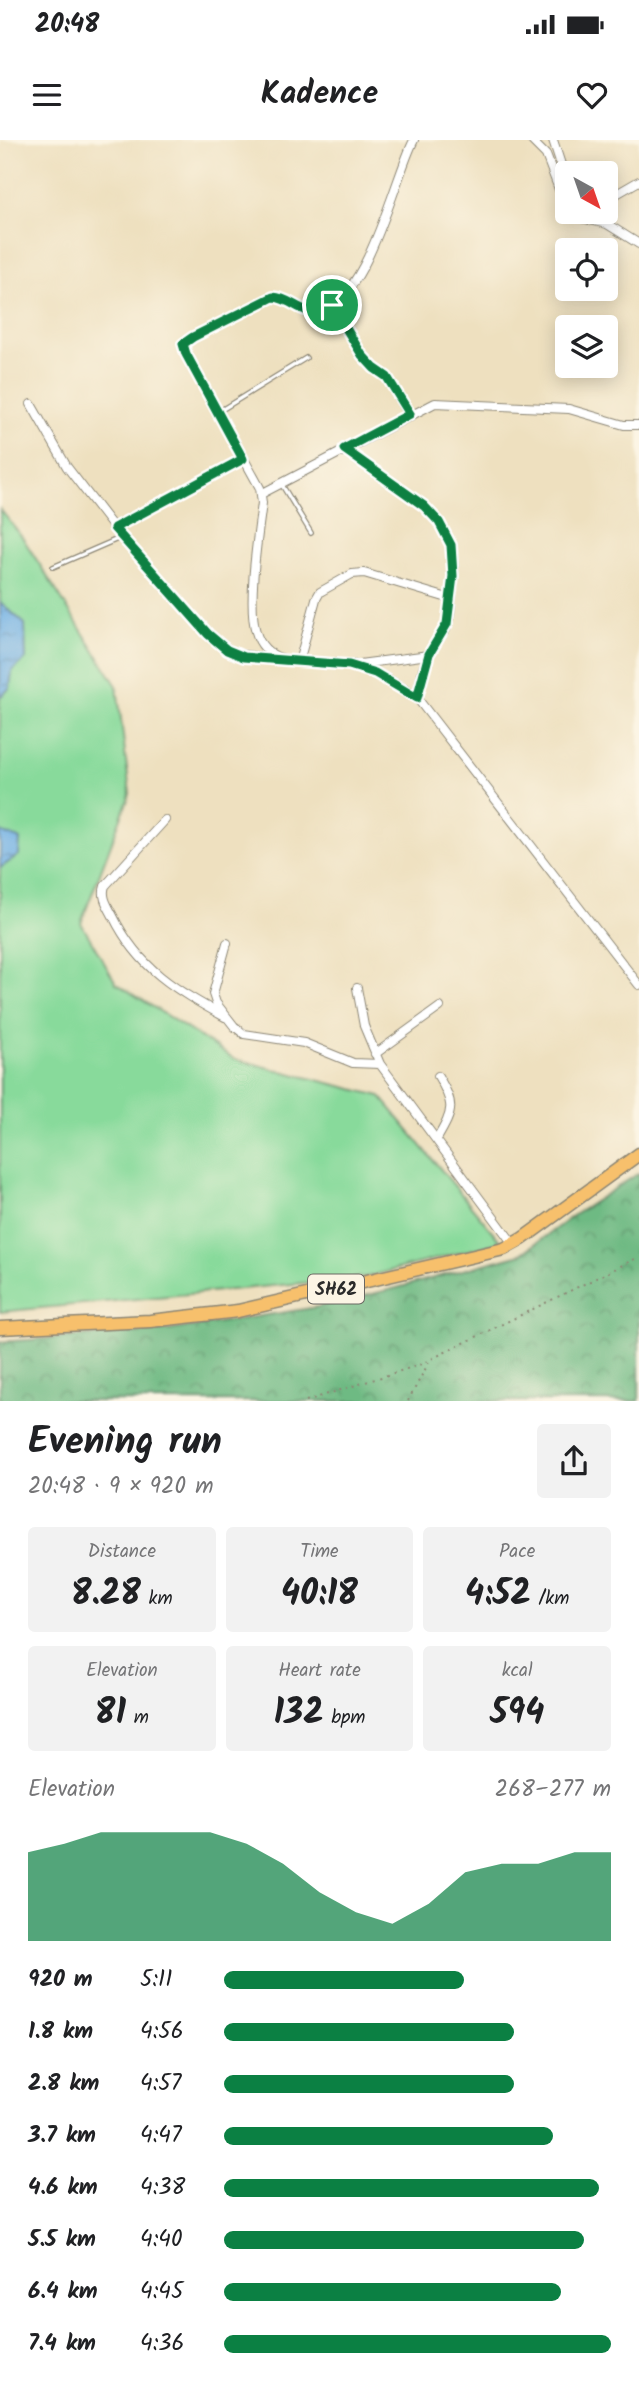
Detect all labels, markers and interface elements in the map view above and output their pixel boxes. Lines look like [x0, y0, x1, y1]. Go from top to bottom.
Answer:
text: 20:48 [35, 4, 99, 46]
text: Kadence [261, 69, 378, 120]
icon: menu [28, 76, 66, 114]
icon: heart [573, 76, 611, 114]
north arrow [555, 161, 618, 224]
map controls [555, 161, 618, 378]
button: locate [555, 238, 618, 301]
pin [302, 275, 362, 335]
icon: arrive [313, 286, 351, 324]
button: layers [555, 315, 618, 378]
road number: SH62 [308, 1274, 364, 1304]
text: Evening run [28, 1413, 222, 1473]
button: share [537, 1424, 611, 1498]
text: 20:48 · 9 × 920 m [28, 1469, 213, 1505]
text: Distance [88, 1537, 156, 1567]
text: Time [300, 1537, 339, 1567]
text: Pace [499, 1537, 535, 1567]
text: 8.28 [71, 1567, 141, 1623]
text: 40:18 [281, 1567, 358, 1623]
text: 4:52 [465, 1567, 531, 1623]
text: km [141, 1584, 173, 1614]
text: /km [531, 1584, 569, 1614]
text: Elevation [86, 1656, 158, 1686]
text: Heart rate [278, 1656, 361, 1686]
text: kcal [502, 1656, 533, 1686]
text: 81 [95, 1686, 126, 1742]
text: 132 [274, 1686, 324, 1742]
text: 594 [490, 1686, 544, 1742]
text: m [126, 1703, 149, 1733]
text: bpm [324, 1703, 365, 1733]
text: Elevation [28, 1772, 115, 1808]
text: 268–277 m [495, 1772, 611, 1808]
text: 920 m [28, 1962, 93, 1998]
text: 5:11 [140, 1962, 172, 1998]
text: 1.8 km [28, 2014, 93, 2050]
text: 4:56 [140, 2014, 183, 2050]
text: 2.8 km [28, 2066, 99, 2102]
text: 4:57 [140, 2066, 181, 2102]
text: 3.7 km [28, 2118, 96, 2154]
text: 4:47 [140, 2118, 182, 2154]
text: 4.6 km [28, 2170, 97, 2206]
text: 4:38 [140, 2170, 185, 2206]
text: 5.5 km [28, 2222, 96, 2258]
text: 4:40 [140, 2222, 183, 2258]
text: 6.4 km [28, 2274, 97, 2310]
text: 4:45 [140, 2274, 183, 2310]
text: 7.4 km [28, 2326, 96, 2362]
text: 4:36 [140, 2326, 184, 2362]

